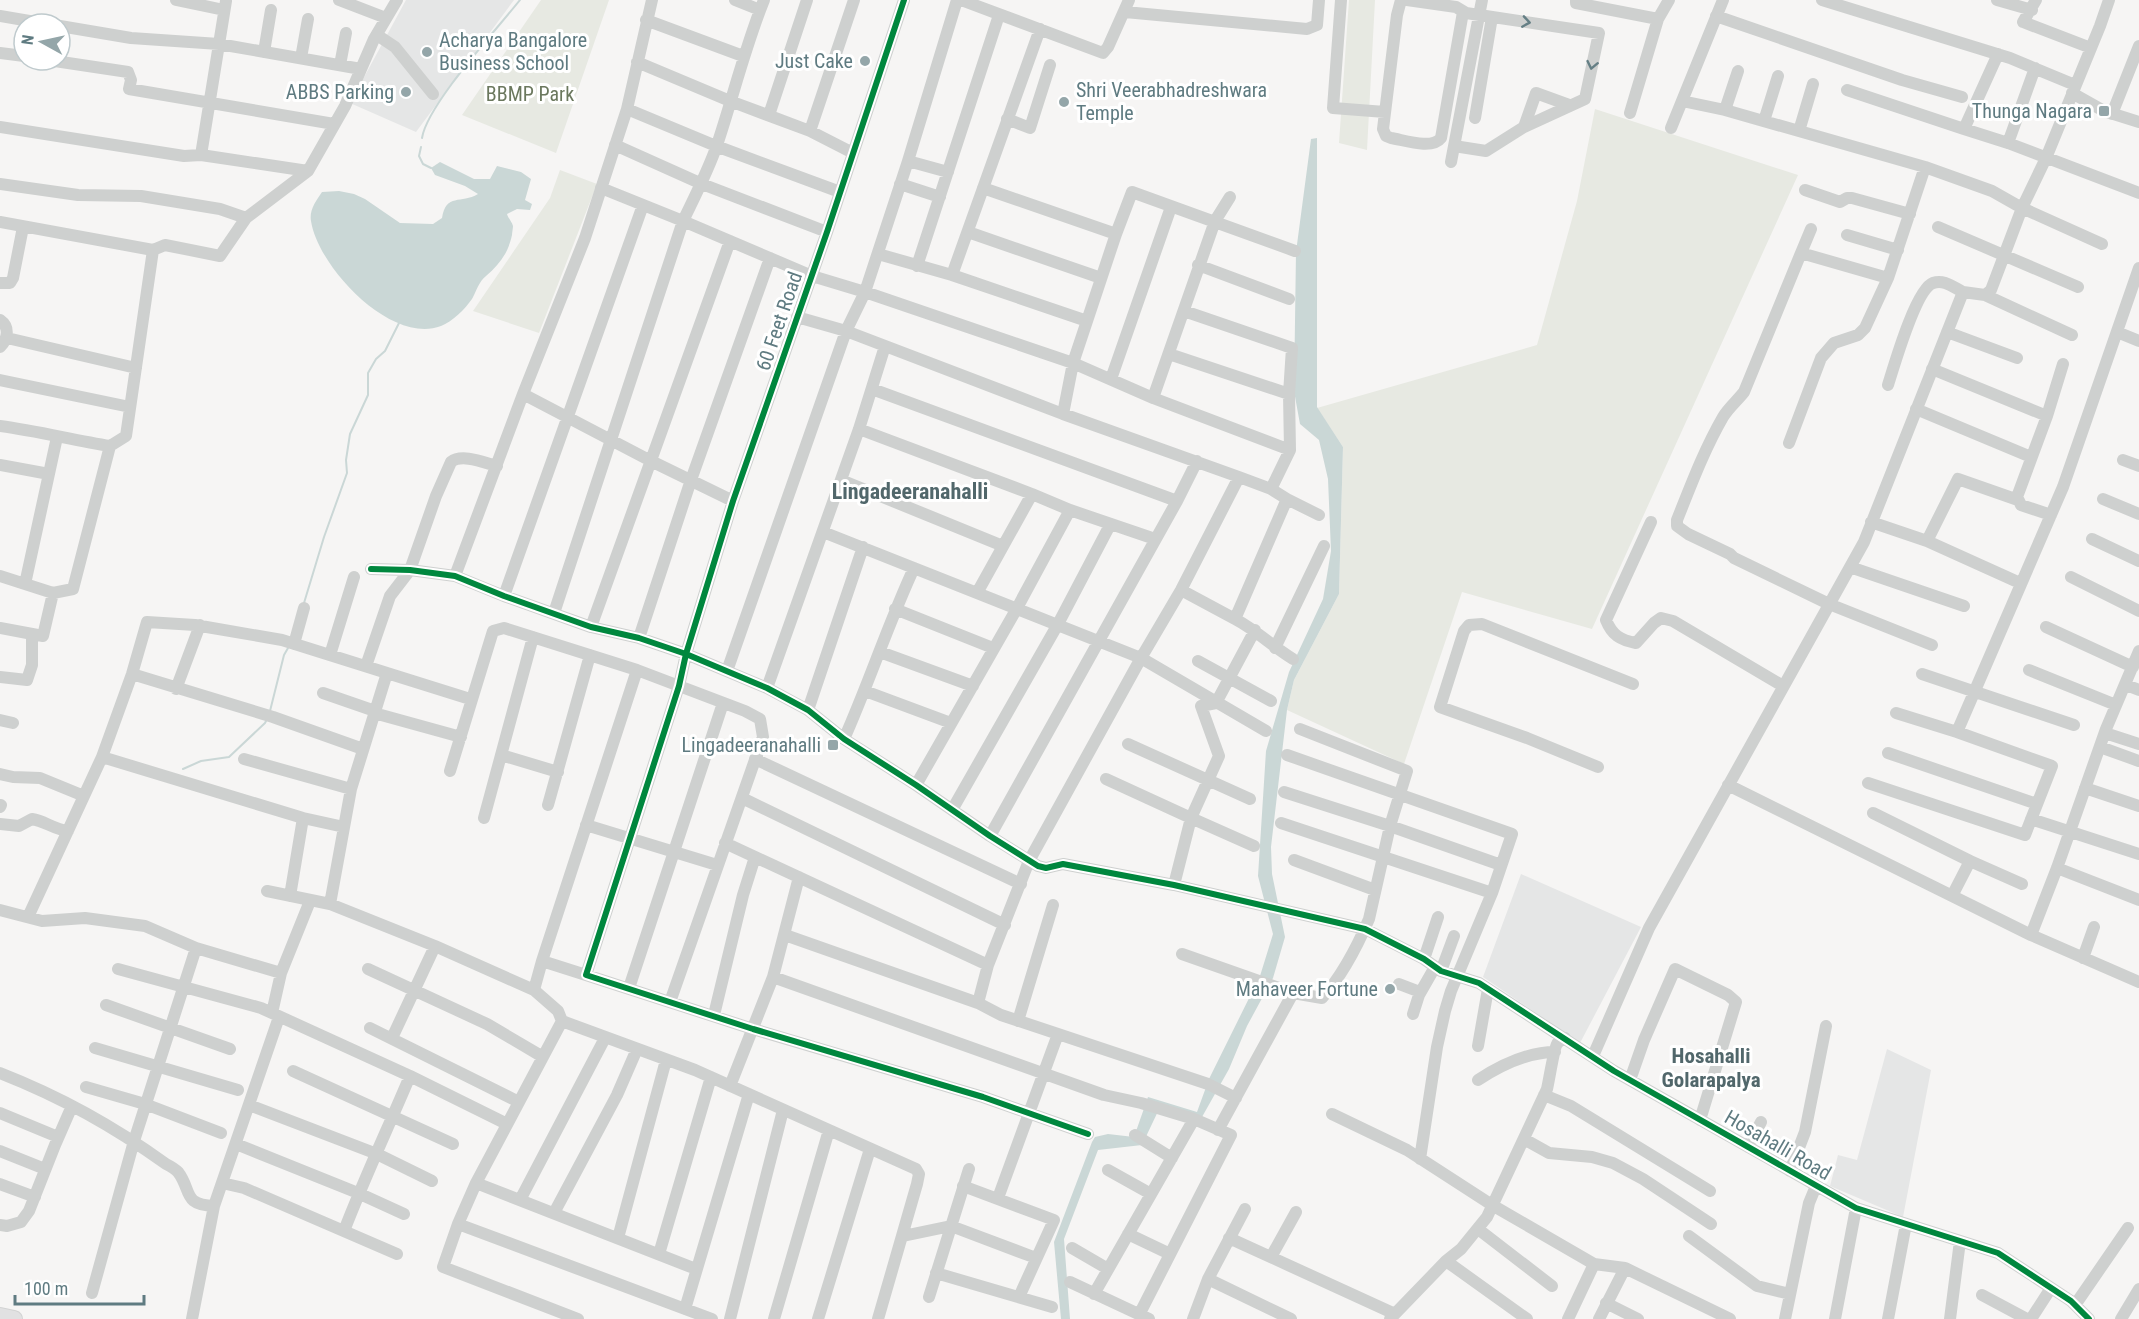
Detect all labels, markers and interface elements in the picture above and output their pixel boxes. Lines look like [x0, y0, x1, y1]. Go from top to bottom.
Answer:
north arrow [12, 12, 72, 72]
one-way arrow [1521, 15, 1531, 28]
place label: Acharya Bangalore Business School [439, 28, 587, 75]
text: N [18, 34, 38, 46]
marker: Acharya Bangalore Business School [420, 45, 434, 59]
place label: Just Cake [775, 49, 853, 73]
marker: Just Cake [858, 54, 872, 68]
one-way arrow [1587, 60, 1600, 70]
place label: Shri Veerabhadreshwara Temple [1076, 78, 1267, 125]
place label: ABBS Parking [286, 80, 394, 104]
park label: BBMP Park [486, 82, 574, 106]
marker: ABBS Parking [399, 85, 413, 99]
marker: Shri Veerabhadreshwara Temple [1057, 95, 1071, 109]
place label: Thunga Nagara [1972, 99, 2092, 123]
marker: Thunga Nagara [2097, 104, 2111, 118]
street label: 60 Feet Road [751, 268, 807, 374]
district label: Lingadeeranahalli [832, 479, 988, 504]
place label: Lingadeeranahalli [682, 733, 821, 757]
marker: Lingadeeranahalli [826, 738, 840, 752]
place label: Mahaveer Fortune [1236, 977, 1378, 1001]
marker: Mahaveer Fortune [1383, 982, 1397, 996]
district label: Hosahalli Golarapalya [1661, 1044, 1761, 1092]
street label: Hosahalli Road [1721, 1105, 1835, 1185]
scale bar [15, 1268, 144, 1306]
text: 100 m [24, 1278, 68, 1299]

